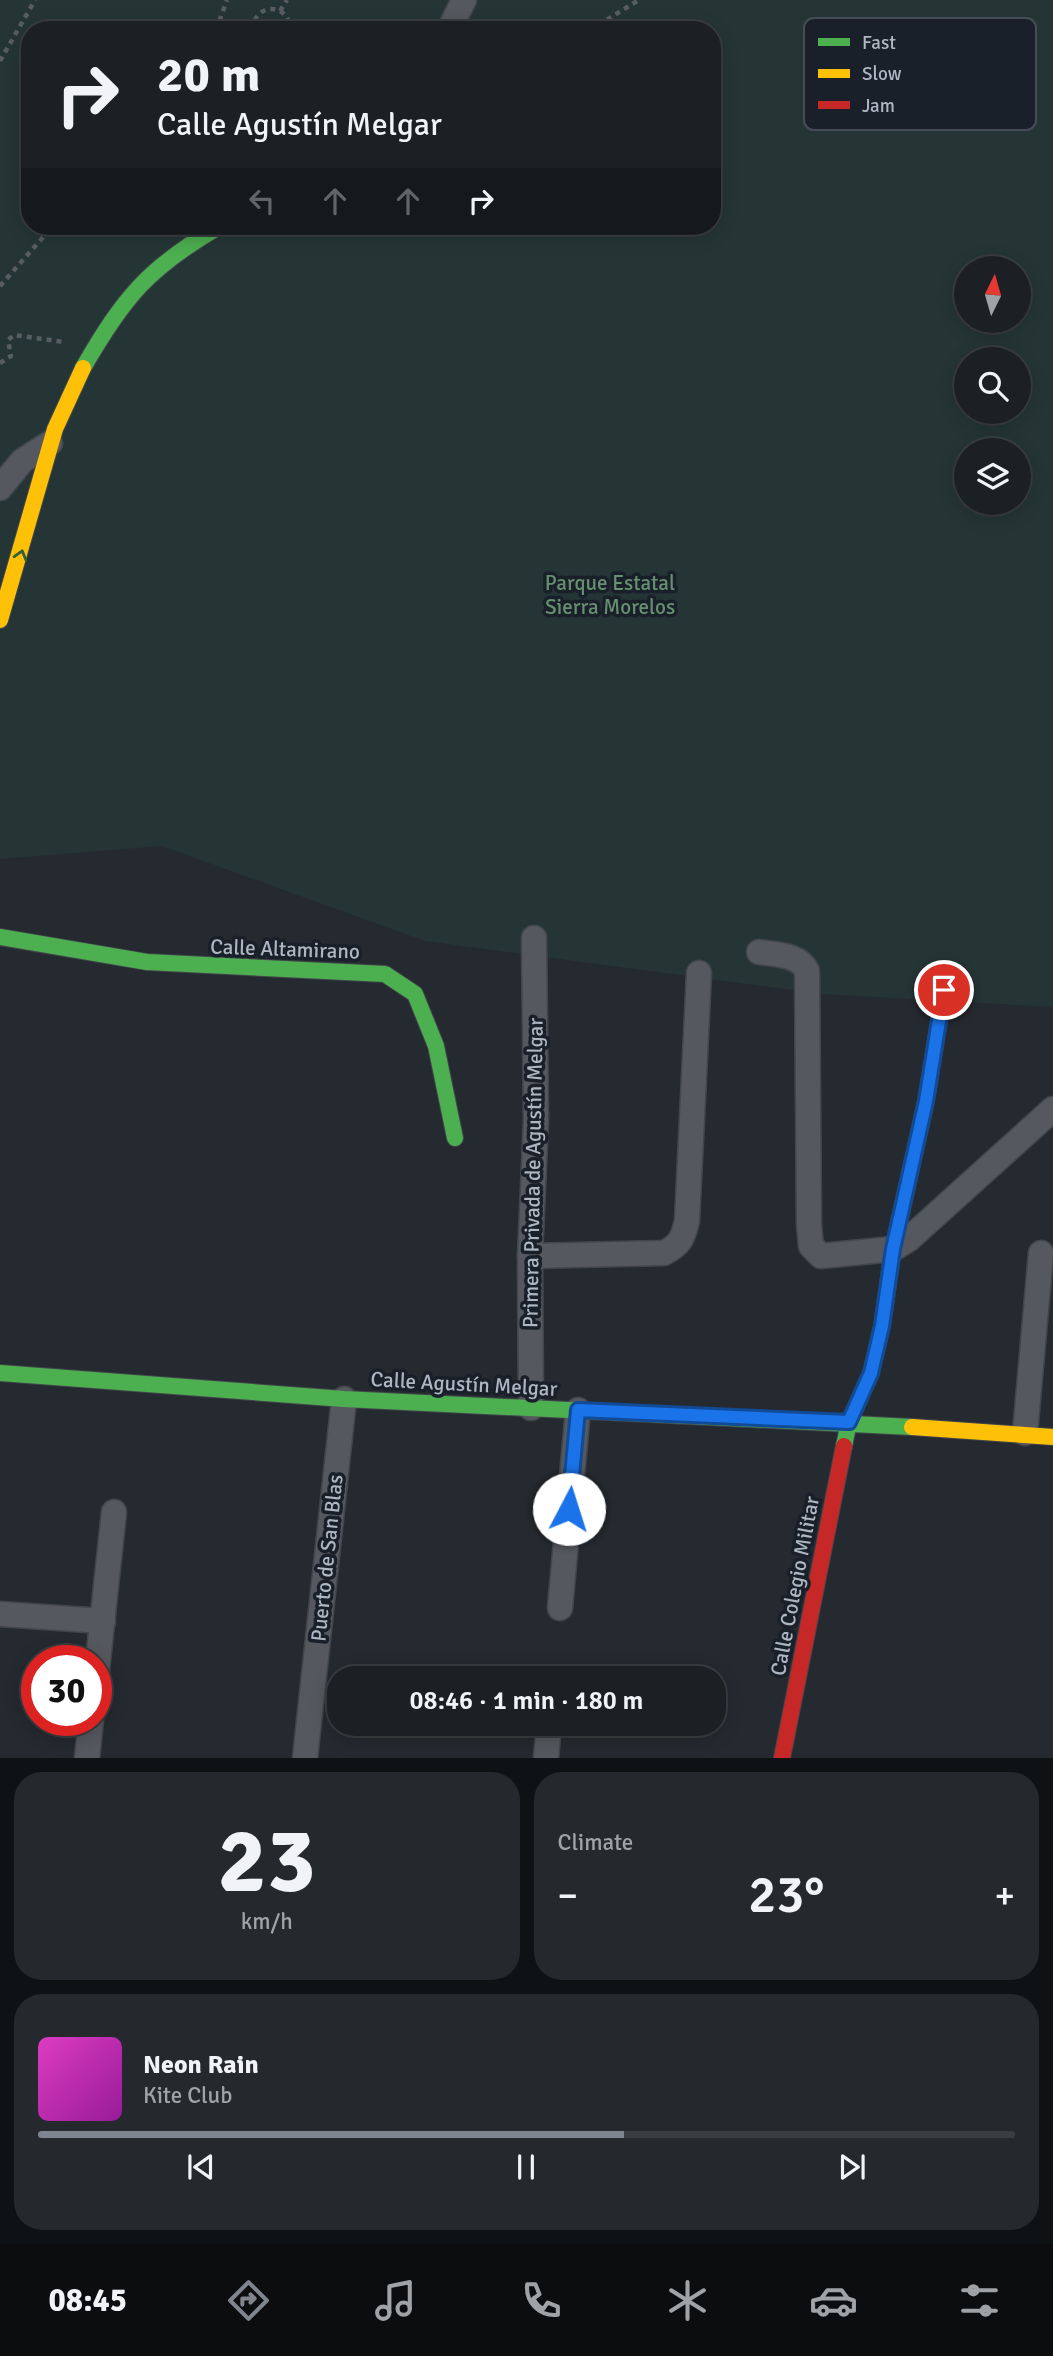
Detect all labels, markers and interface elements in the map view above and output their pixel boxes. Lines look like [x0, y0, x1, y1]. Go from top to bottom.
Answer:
legend [804, 18, 1036, 130]
text: Fast [862, 31, 896, 55]
text: 20 m [157, 45, 260, 105]
icon: right [42, 49, 133, 140]
text: Slow [862, 62, 902, 86]
text: Jam [862, 94, 895, 118]
text: Calle Agustín Melgar [157, 105, 442, 144]
icon: left [243, 182, 281, 220]
icon: ahead [316, 182, 354, 220]
icon: ahead [389, 182, 427, 220]
icon: right [462, 182, 500, 220]
north arrow [954, 256, 1031, 332]
map controls [954, 256, 1031, 515]
button: search [954, 347, 1031, 424]
button: layers [954, 438, 1031, 515]
one-way arrow [13, 549, 27, 561]
park label: Parque Estatal Sierra Morelos [545, 570, 675, 620]
street label: Calle Altamirano [210, 933, 360, 965]
pin [914, 960, 974, 1020]
icon: arrive [925, 971, 963, 1009]
street label: Primera Privada de Agustín Melgar [517, 1017, 549, 1328]
street label: Calle Agustín Melgar [370, 1366, 558, 1402]
position arrow [532, 1472, 606, 1546]
street label: Puerto de San Blas [305, 1473, 349, 1643]
street label: Calle Colegio Militar [765, 1494, 825, 1678]
speed limit sign: 30 [21, 1645, 112, 1736]
text: 08:46 · 1 min · 180 m [410, 1685, 643, 1717]
text: 23 [218, 1805, 316, 1918]
text: Climate [558, 1828, 633, 1857]
text: 23° [748, 1863, 824, 1927]
text: − [558, 1872, 578, 1919]
text: + [994, 1872, 1015, 1919]
text: km/h [241, 1907, 293, 1936]
text: Neon Rain [143, 2049, 259, 2081]
text: Kite Club [143, 2081, 232, 2110]
icon: previous [182, 2148, 220, 2186]
icon: pause [507, 2148, 545, 2186]
icon: next [833, 2148, 871, 2186]
icon: directions [224, 2276, 273, 2325]
icon: music [371, 2276, 420, 2325]
icon: phone [517, 2276, 566, 2325]
icon: climate [663, 2276, 712, 2325]
icon: car [809, 2276, 858, 2325]
icon: filters [955, 2276, 1004, 2325]
text: 08:45 [49, 2281, 127, 2320]

